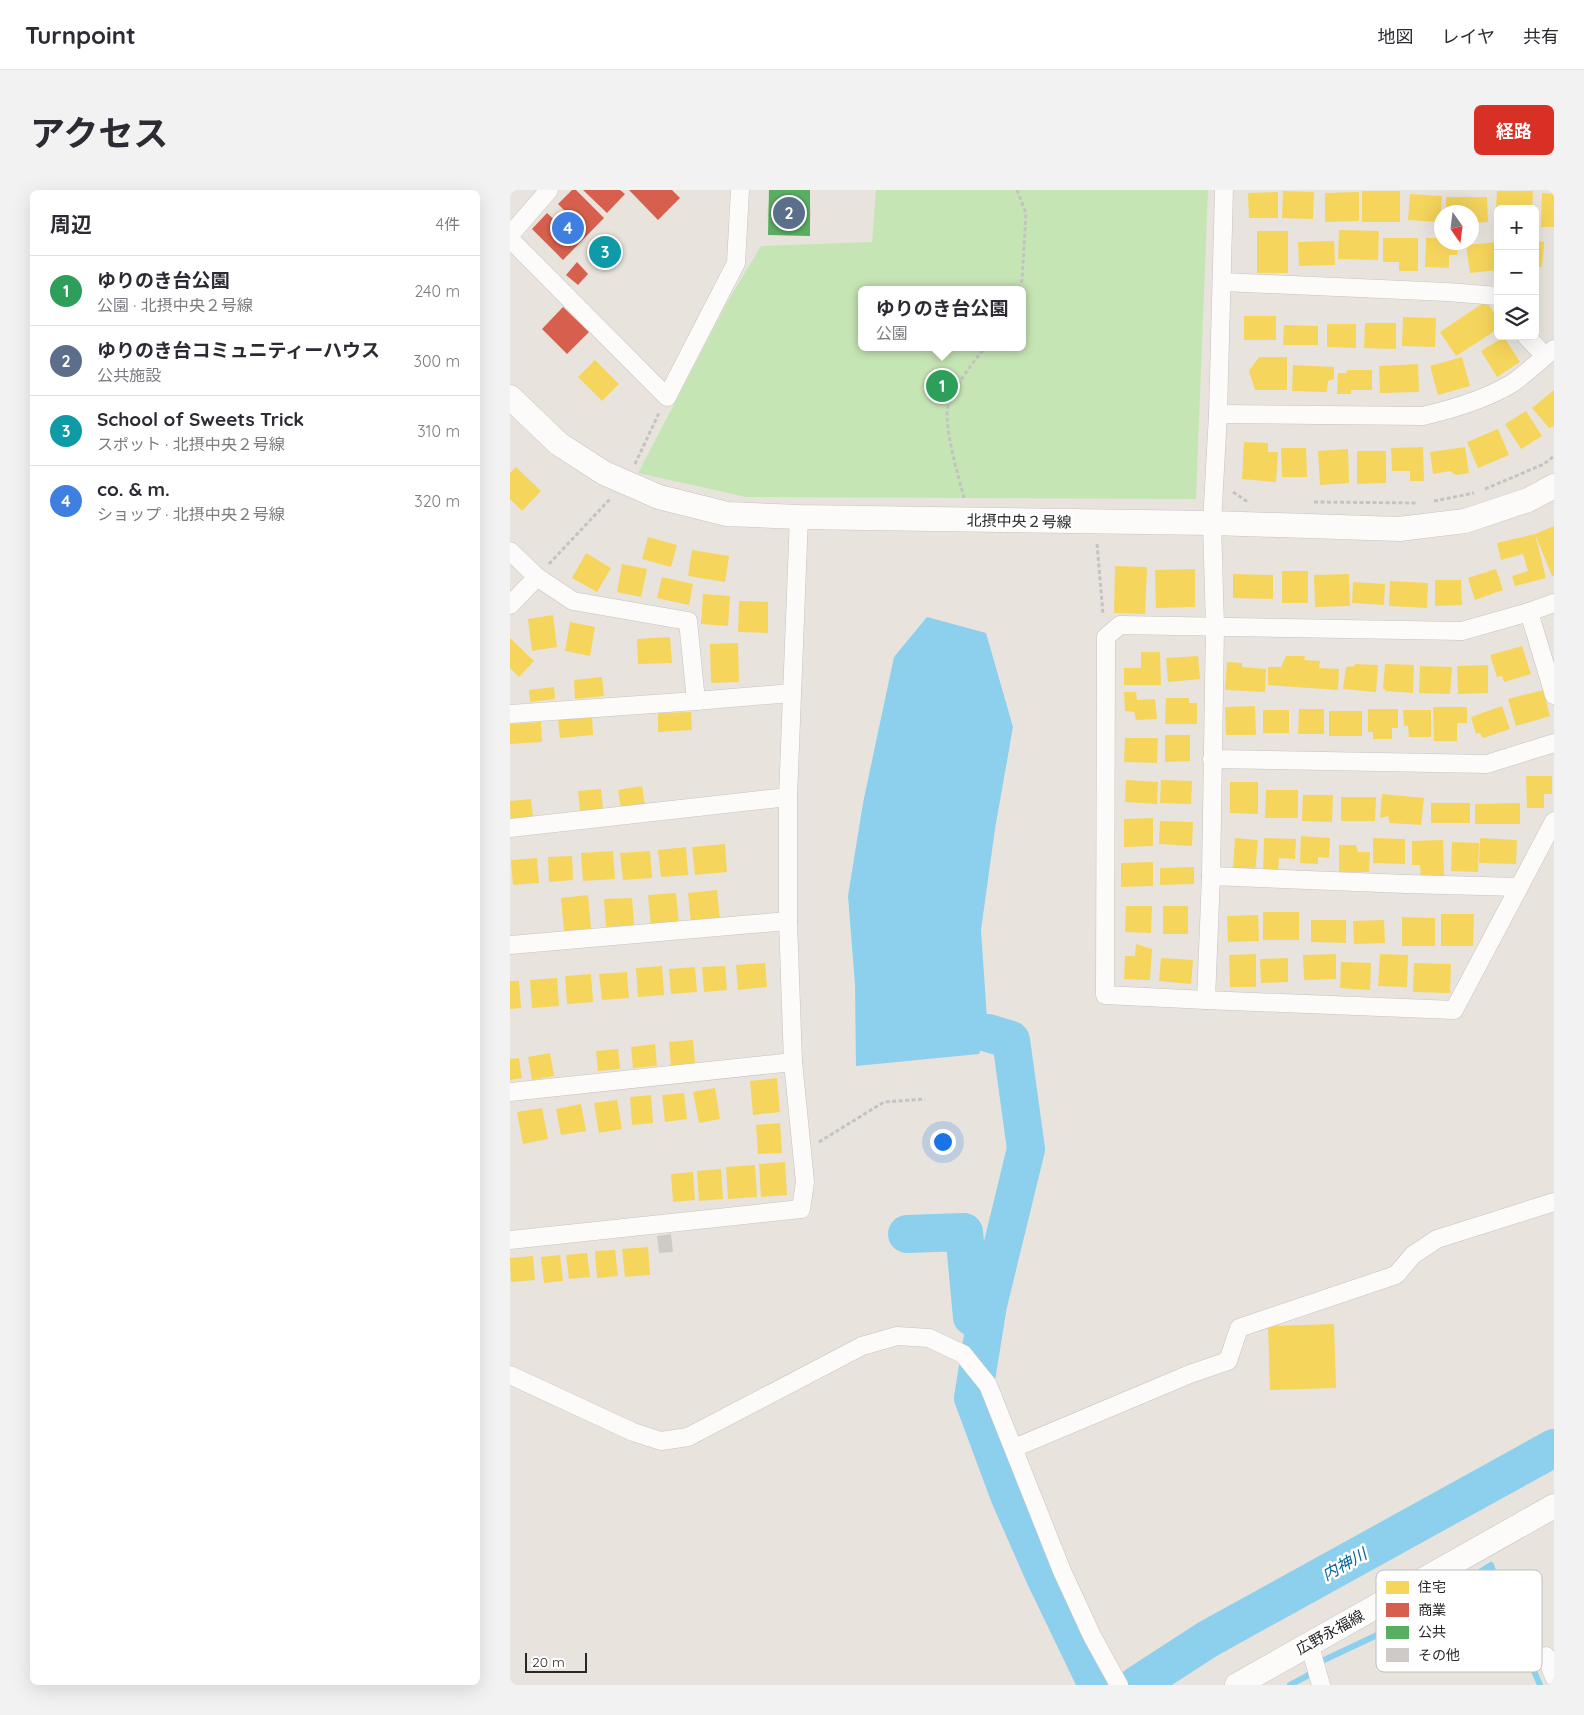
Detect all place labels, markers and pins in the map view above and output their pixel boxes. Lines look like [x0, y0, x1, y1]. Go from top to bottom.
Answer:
pin: 2 [773, 194, 805, 232]
pin: 4 [552, 209, 584, 247]
pin: 3 [589, 233, 621, 271]
pin: 1 [926, 367, 958, 405]

